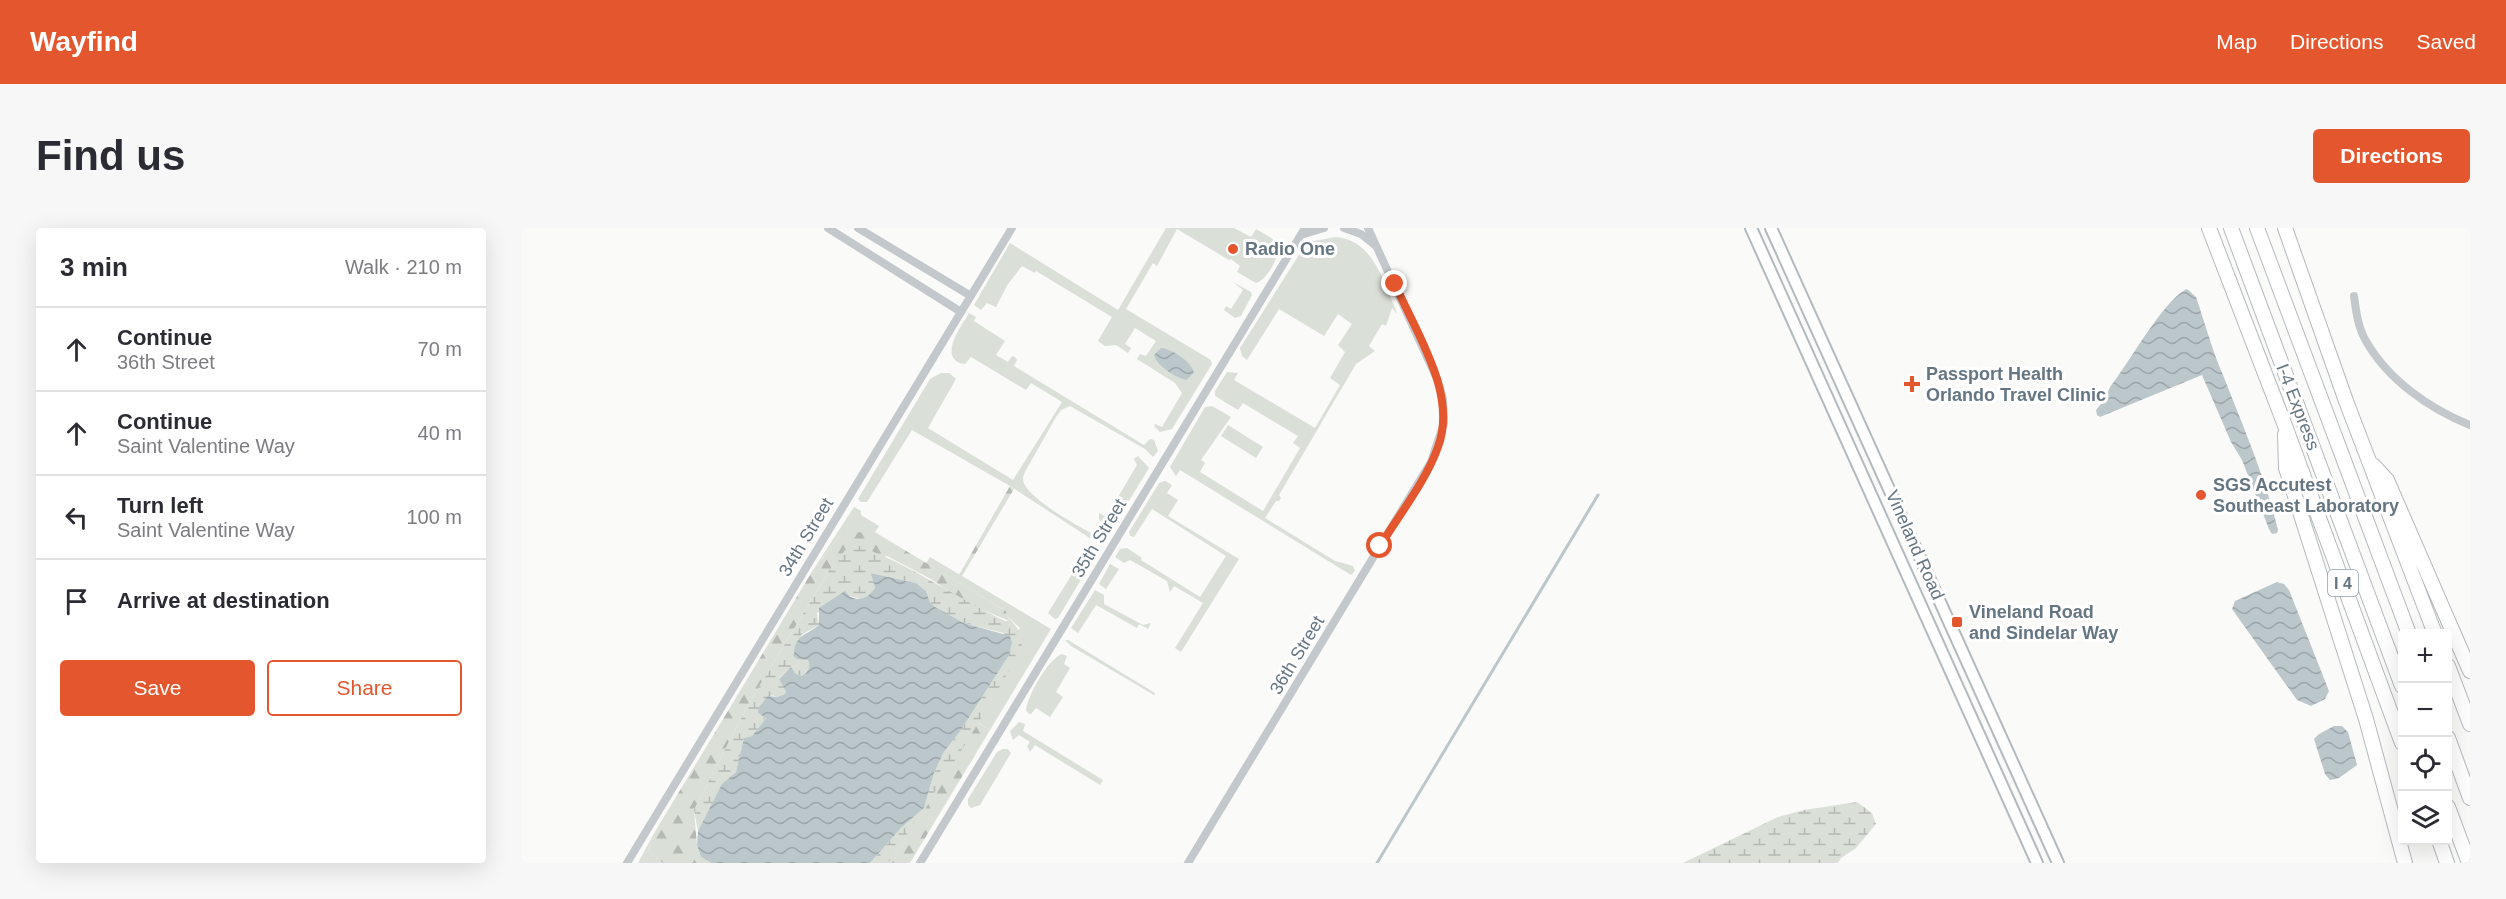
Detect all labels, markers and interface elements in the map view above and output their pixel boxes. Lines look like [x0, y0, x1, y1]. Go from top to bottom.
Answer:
text: Wayfind [30, 26, 138, 57]
text: Map [2216, 30, 2257, 53]
text: Directions [2290, 30, 2383, 53]
text: Saved [2416, 30, 2476, 53]
button: Directions [2313, 129, 2470, 183]
text: Find us [36, 132, 185, 179]
place label: Radio One [1245, 239, 1335, 259]
marker: Radio One [1226, 242, 1240, 256]
text: 3 min [60, 252, 128, 282]
text: Walk · 210 m [345, 256, 462, 278]
route end [1381, 270, 1407, 296]
text: Continue [117, 325, 212, 350]
icon: ahead [60, 333, 93, 366]
text: 70 m [418, 338, 462, 360]
text: 36th Street [117, 351, 215, 373]
street label: I-4 Express [2272, 361, 2324, 453]
place label: Passport Health Orlando Travel Clinic [1926, 364, 2106, 405]
marker: Passport Health Orlando Travel Clinic [1903, 375, 1921, 393]
text: Continue [117, 409, 212, 434]
icon: ahead [60, 417, 93, 450]
text: 40 m [418, 422, 462, 444]
text: Saint Valentine Way [117, 435, 295, 457]
place label: SGS Accutest Southeast Laboratory [2213, 475, 2399, 516]
street label: Vineland Road [1882, 487, 1948, 603]
marker: SGS Accutest Southeast Laboratory [2194, 488, 2208, 502]
text: Turn left [117, 493, 203, 518]
street label: 34th Street [775, 494, 837, 580]
street label: 35th Street [1068, 495, 1130, 581]
icon: left [60, 501, 93, 534]
text: 100 m [406, 506, 462, 528]
text: Saint Valentine Way [117, 519, 295, 541]
route start [1366, 532, 1392, 558]
road number: I 4 [2328, 570, 2358, 596]
icon: arrive [60, 585, 93, 618]
text: Arrive at destination [117, 588, 330, 613]
place label: Vineland Road and Sindelar Way [1969, 602, 2118, 643]
street label: 36th Street [1266, 612, 1328, 698]
marker: Vineland Road and Sindelar Way [1950, 615, 1964, 629]
map controls [2398, 629, 2452, 845]
button: + [2398, 629, 2452, 683]
button: Save [60, 660, 255, 716]
button: Share [267, 660, 462, 716]
button: − [2398, 683, 2452, 737]
button: locate [2398, 737, 2452, 791]
button: layers [2398, 791, 2452, 845]

